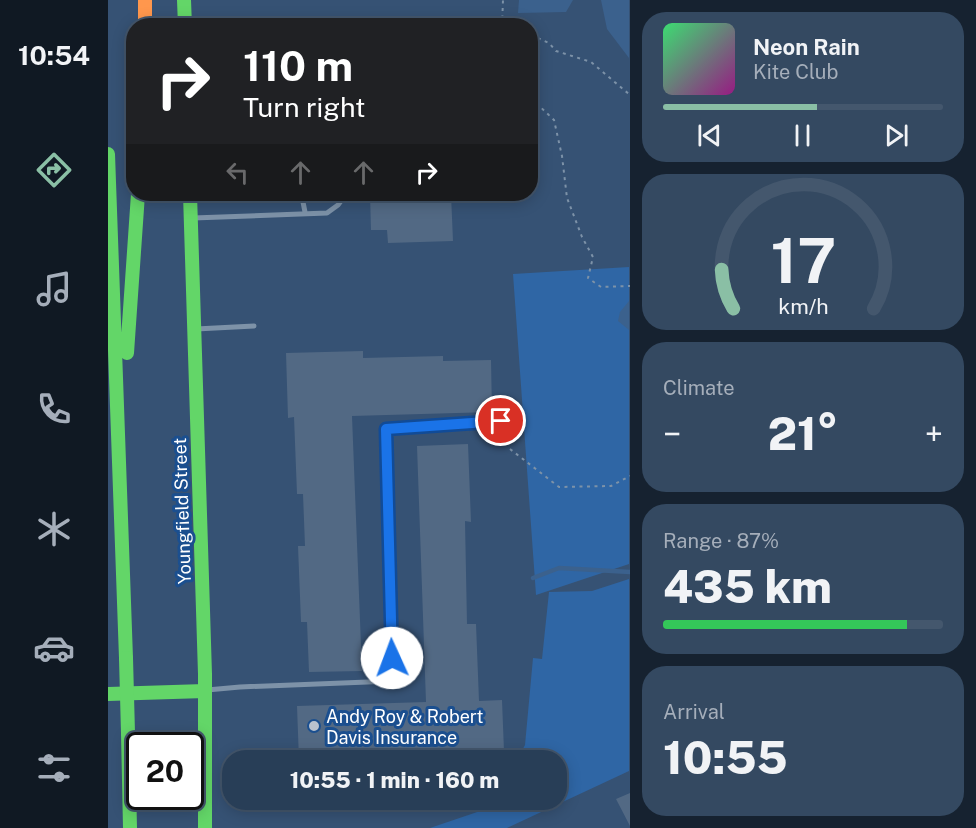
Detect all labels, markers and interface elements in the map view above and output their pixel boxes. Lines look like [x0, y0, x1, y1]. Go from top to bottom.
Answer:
text: Neon Rain [753, 34, 860, 60]
text: 10:54 [18, 39, 90, 71]
text: 110 m [243, 41, 353, 90]
icon: right [144, 42, 222, 120]
text: Kite Club [753, 60, 838, 84]
text: Turn right [243, 91, 366, 123]
icon: previous [693, 119, 726, 152]
icon: pause [786, 119, 819, 152]
icon: next [880, 119, 913, 152]
icon: directions [33, 149, 75, 191]
icon: left [221, 156, 254, 189]
icon: ahead [284, 156, 317, 189]
icon: ahead [347, 156, 380, 189]
icon: right [410, 156, 443, 189]
text: 17 [770, 224, 836, 297]
icon: music [33, 268, 75, 310]
text: km/h [778, 294, 828, 319]
text: Climate [663, 376, 735, 400]
icon: phone [33, 388, 75, 430]
pin [475, 395, 526, 446]
icon: arrive [484, 404, 517, 437]
text: 21° [768, 407, 838, 460]
text: − [663, 415, 681, 453]
text: + [925, 415, 943, 453]
street label: Youngfield Street [169, 437, 195, 585]
icon: climate [33, 508, 75, 550]
text: Range · 87% [663, 529, 779, 553]
text: 435 km [663, 560, 832, 613]
position arrow [360, 626, 424, 690]
icon: car [33, 627, 75, 669]
text: Arrival [663, 700, 725, 724]
place label: Andy Roy & Robert Davis Insurance [326, 706, 484, 748]
marker: Andy Roy & Robert Davis Insurance [307, 719, 321, 733]
text: 10:55 [663, 731, 788, 784]
speed limit sign: 20 [126, 732, 204, 810]
icon: filters [33, 747, 75, 789]
text: 10:55 · 1 min · 160 m [290, 767, 499, 793]

